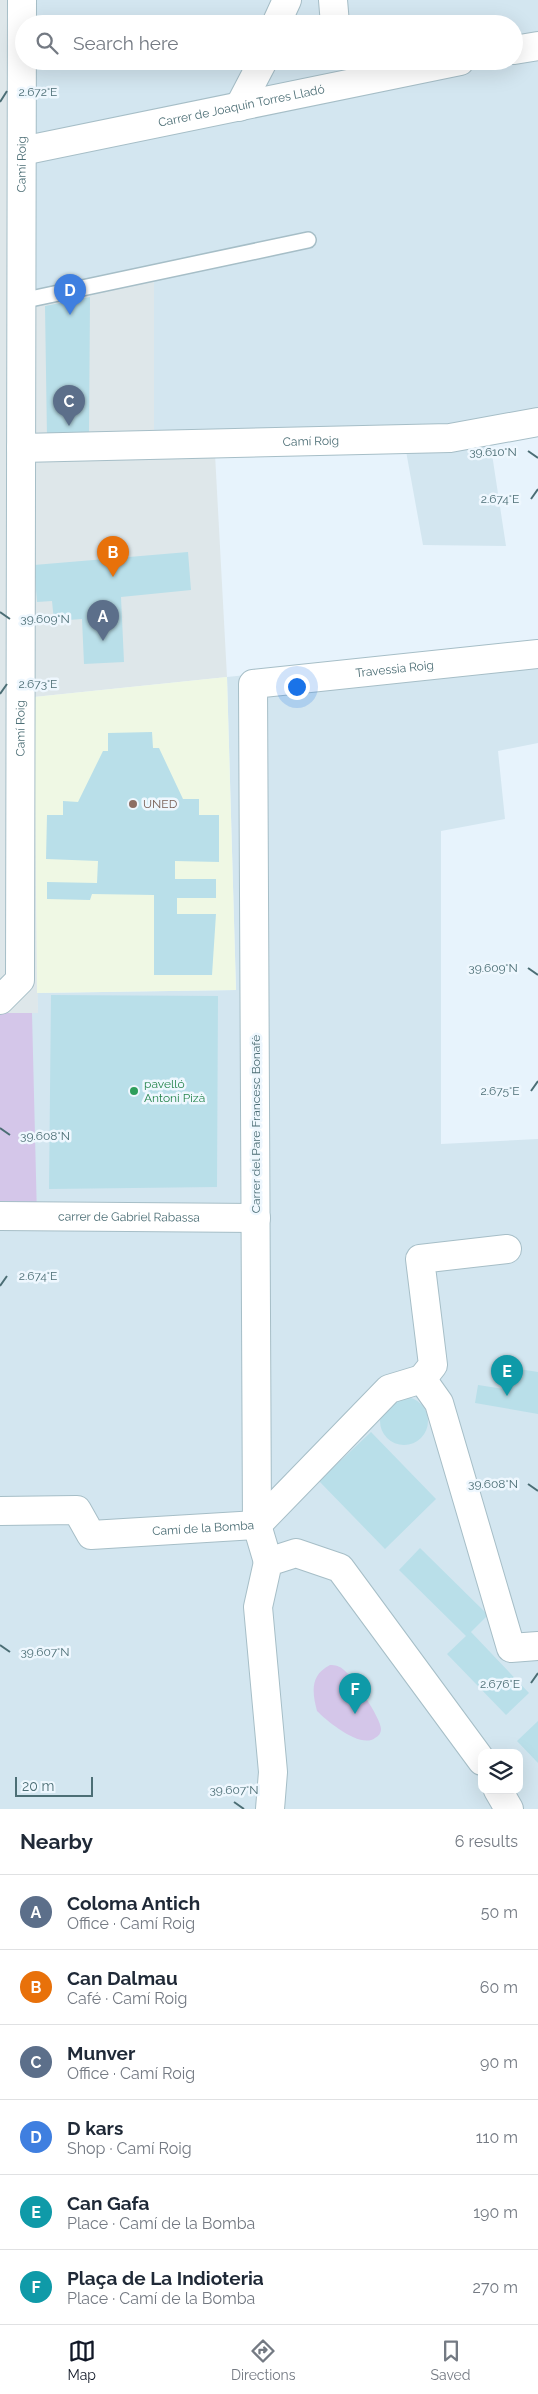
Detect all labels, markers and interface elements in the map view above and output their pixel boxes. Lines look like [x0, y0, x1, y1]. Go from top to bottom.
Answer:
search box [15, 15, 523, 70]
icon: search [33, 29, 61, 57]
text: Search here [73, 32, 179, 54]
street label: Carrer de Joaquín Torres Lladó [157, 82, 326, 130]
text: 2.672°E [19, 85, 57, 99]
street label: Camí Roig [15, 136, 29, 192]
pin: D [54, 274, 86, 315]
pin: C [53, 385, 85, 426]
street label: Camí Roig [283, 434, 339, 449]
text: 39.610°N [469, 445, 517, 459]
text: 2.674°E [481, 492, 519, 506]
pin: B [97, 536, 129, 577]
pin: A [87, 600, 119, 641]
text: 39.609°N [20, 612, 70, 626]
street label: Travessia Roig [355, 658, 434, 680]
your location [284, 674, 310, 700]
text: 2.673°E [19, 677, 57, 691]
street label: Camí Roig [13, 700, 28, 756]
place label: UNED [143, 797, 178, 811]
marker: UNED [127, 798, 139, 810]
text: 39.609°N [468, 961, 518, 975]
street label: Carrer del Pare Francesc Bonafè [249, 1035, 263, 1213]
place label: pavelló Antoni Pizà [144, 1077, 205, 1105]
text: 2.675°E [480, 1084, 520, 1098]
marker: pavelló Antoni Pizà [128, 1085, 140, 1097]
text: 39.608°N [20, 1129, 70, 1143]
street label: carrer de Gabriel Rabassa [58, 1209, 200, 1225]
text: 2.674°E [19, 1269, 57, 1283]
pin: E [491, 1355, 523, 1396]
text: 39.608°N [468, 1477, 518, 1491]
street label: Camí de la Bomba [152, 1518, 255, 1538]
text: 39.607°N [20, 1645, 70, 1659]
pin: F [339, 1673, 371, 1714]
text: 2.676°E [480, 1677, 520, 1691]
map controls [478, 1749, 523, 1794]
button: layers [478, 1749, 523, 1794]
scale bar [15, 1774, 92, 1797]
text: 20 m [22, 1778, 54, 1794]
text: 39.607°N [209, 1783, 259, 1797]
text: Nearby [20, 1829, 93, 1854]
text: 6 results [455, 1832, 518, 1851]
text: Coloma Antich [67, 1892, 200, 1914]
text: A [31, 1903, 41, 1922]
text: 50 m [481, 1903, 518, 1922]
text: Office · Camí Roig [67, 1914, 195, 1933]
text: Can Dalmau [67, 1967, 178, 1989]
text: B [31, 1978, 41, 1997]
text: 60 m [480, 1978, 518, 1997]
text: Café · Camí Roig [67, 1989, 187, 2008]
text: Munver [67, 2042, 135, 2064]
text: C [31, 2053, 41, 2072]
text: 90 m [480, 2053, 518, 2072]
text: Office · Camí Roig [67, 2064, 195, 2083]
text: D kars [67, 2117, 123, 2139]
text: D [30, 2128, 42, 2147]
text: 110 m [476, 2128, 518, 2147]
text: Shop · Camí Roig [67, 2139, 192, 2158]
text: Can Gafa [67, 2192, 150, 2214]
text: E [31, 2203, 41, 2222]
text: 190 m [473, 2203, 518, 2222]
text: Place · Camí de la Bomba [67, 2214, 255, 2233]
text: Plaça de La Indioteria [67, 2267, 264, 2289]
text: F [31, 2278, 41, 2297]
text: 270 m [473, 2278, 518, 2297]
text: Place · Camí de la Bomba [67, 2289, 255, 2308]
tab: Map [67, 2337, 96, 2383]
tab: Directions [231, 2337, 296, 2383]
tab: Saved [430, 2337, 471, 2383]

